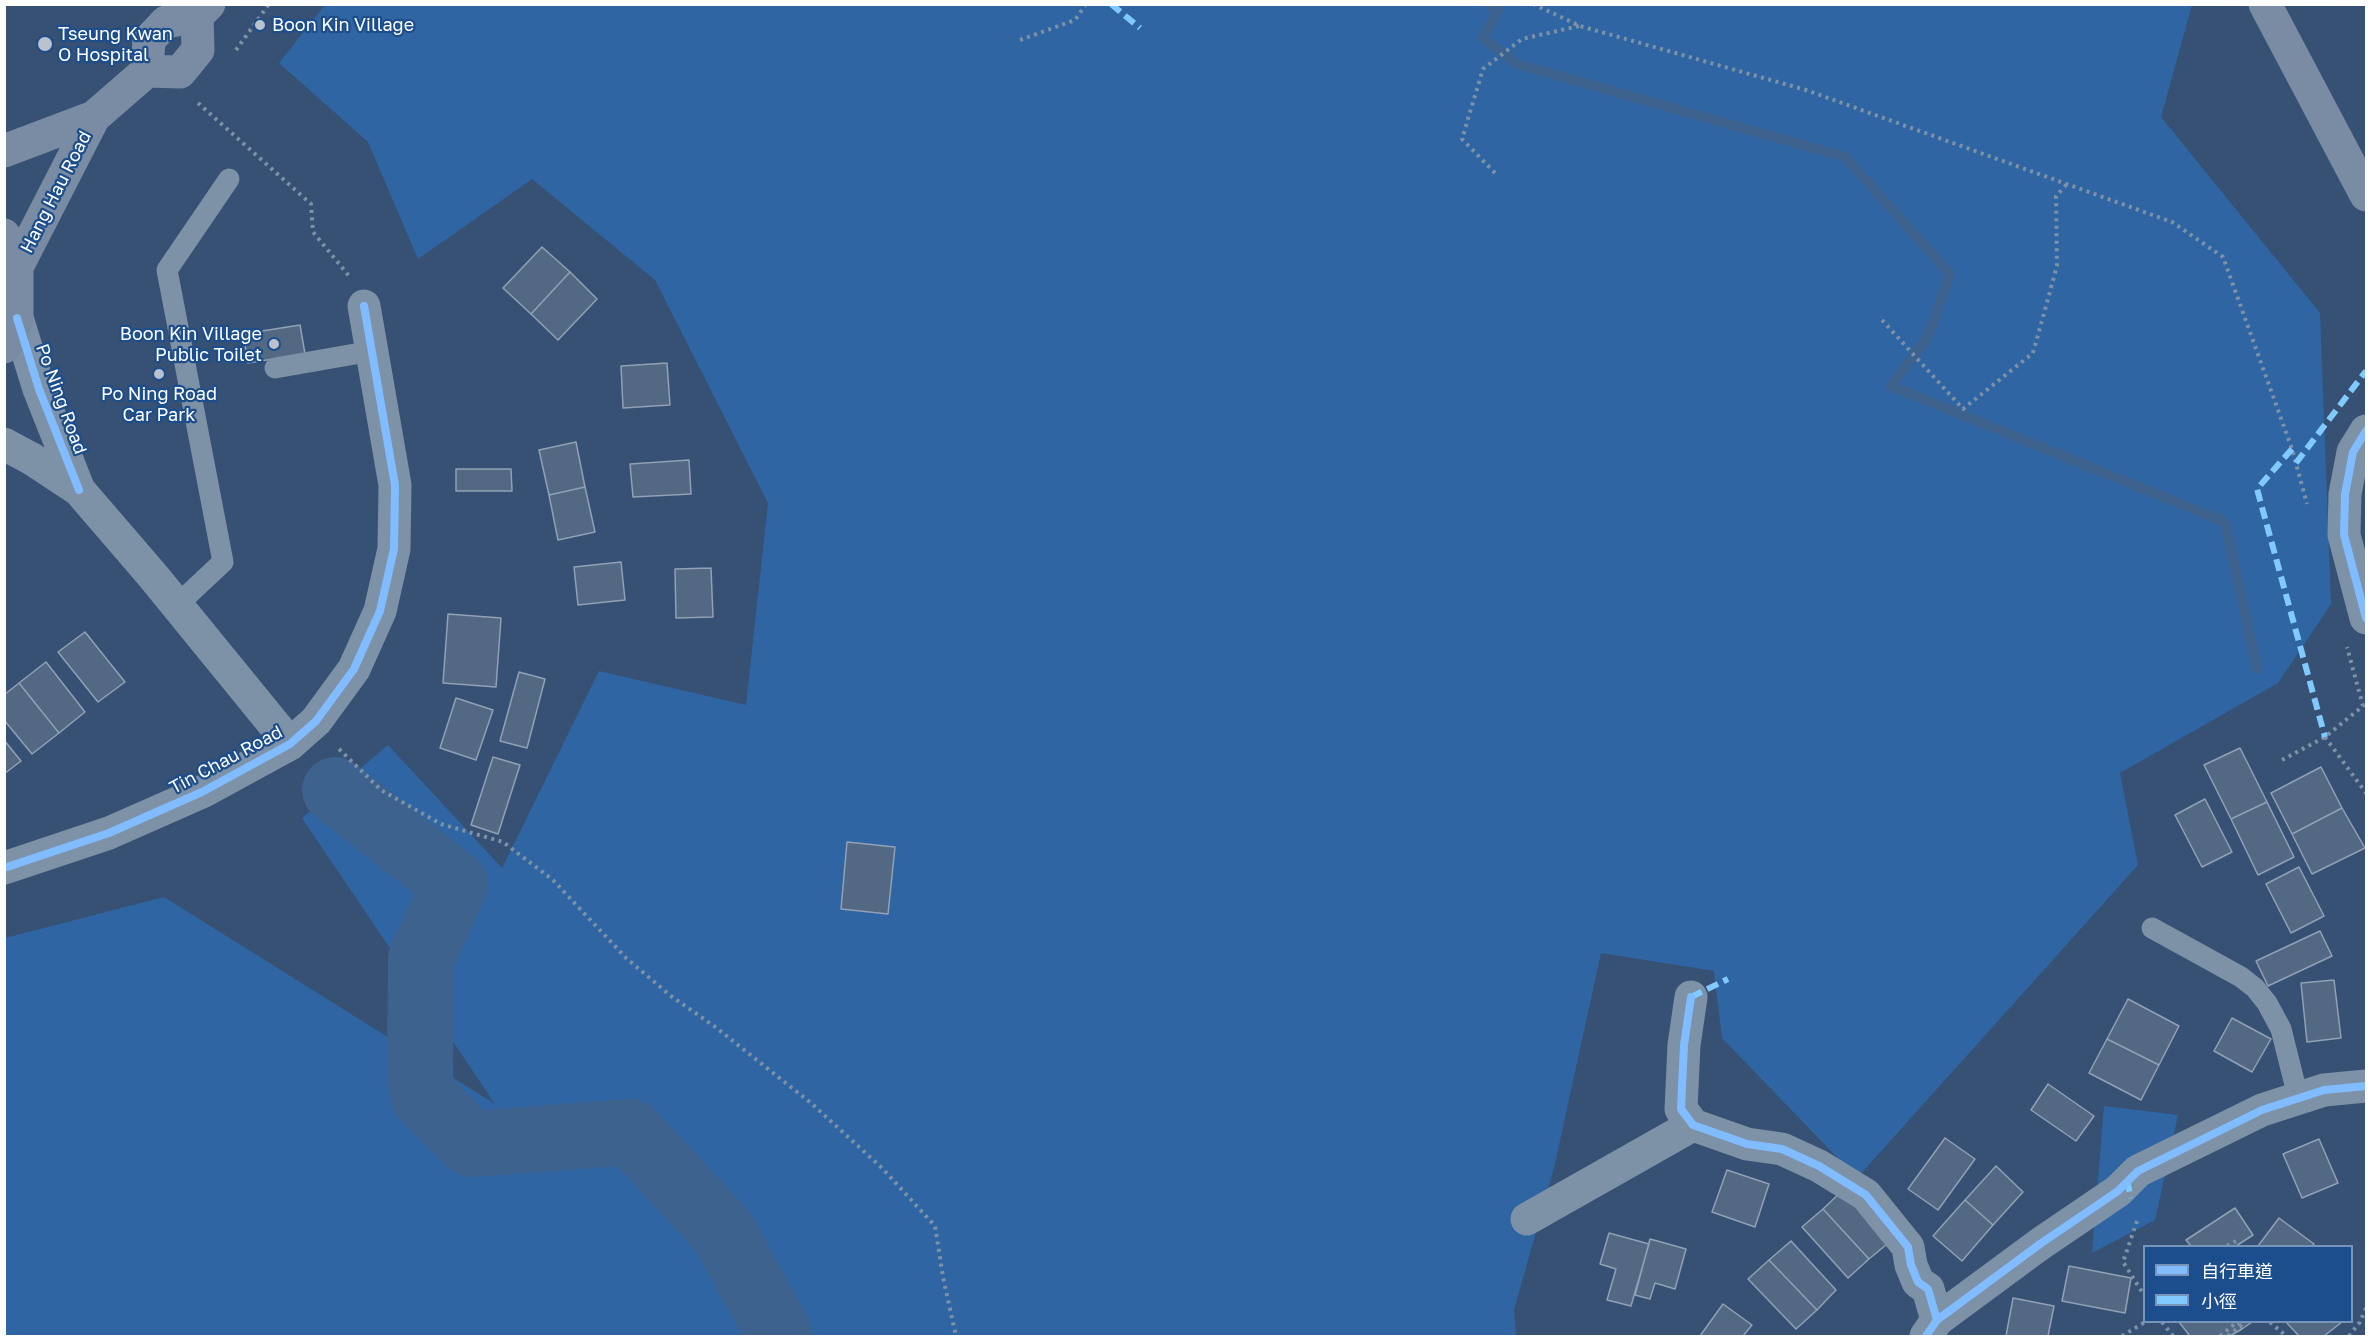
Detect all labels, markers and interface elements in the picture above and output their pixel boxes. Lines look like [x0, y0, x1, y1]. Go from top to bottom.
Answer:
place label: Boon Kin Village [272, 14, 414, 36]
marker: Boon Kin Village [253, 18, 267, 32]
place label: Tseung Kwan O Hospital [58, 23, 173, 66]
marker: Tseung Kwan O Hospital [36, 35, 54, 53]
street label: Hang Hau Road [16, 127, 96, 257]
place label: Boon Kin Village Public Toilet [120, 323, 262, 366]
marker: Boon Kin Village Public Toilet [267, 337, 281, 351]
street label: Po Ning Road [31, 341, 91, 457]
marker: Po Ning Road Car Park [152, 367, 166, 381]
place label: Po Ning Road Car Park [101, 383, 217, 426]
street label: Tin Chau Road [166, 721, 286, 799]
legend [2143, 1245, 2353, 1323]
text: 自行車道 [2201, 1260, 2273, 1282]
text: 小徑 [2201, 1290, 2237, 1312]

